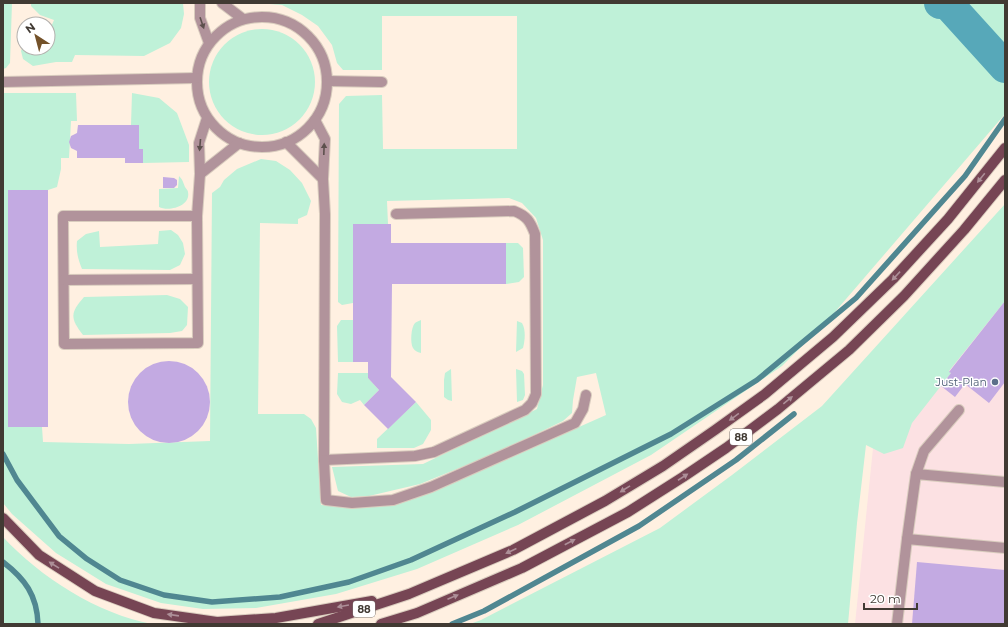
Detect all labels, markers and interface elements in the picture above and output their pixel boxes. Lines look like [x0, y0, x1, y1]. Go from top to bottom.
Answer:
north arrow [16, 16, 56, 56]
one-way arrow [199, 18, 205, 30]
text: N [22, 20, 38, 36]
one-way arrow [197, 139, 203, 151]
one-way arrow [321, 142, 327, 155]
one-way arrow [977, 173, 986, 184]
one-way arrow [891, 271, 900, 281]
place label: Just-Plan [934, 375, 987, 389]
marker: Just-Plan [990, 377, 1000, 387]
one-way arrow [782, 396, 793, 405]
one-way arrow [728, 413, 739, 421]
road number: 88 [730, 429, 752, 445]
one-way arrow [678, 473, 688, 481]
one-way arrow [619, 485, 631, 492]
one-way arrow [565, 539, 576, 545]
one-way arrow [505, 548, 517, 554]
one-way arrow [49, 562, 60, 569]
scale bar [864, 585, 917, 611]
text: 20 m [870, 591, 901, 606]
one-way arrow [447, 594, 458, 600]
road number: 88 [353, 601, 375, 617]
one-way arrow [337, 603, 349, 609]
one-way arrow [167, 612, 179, 618]

